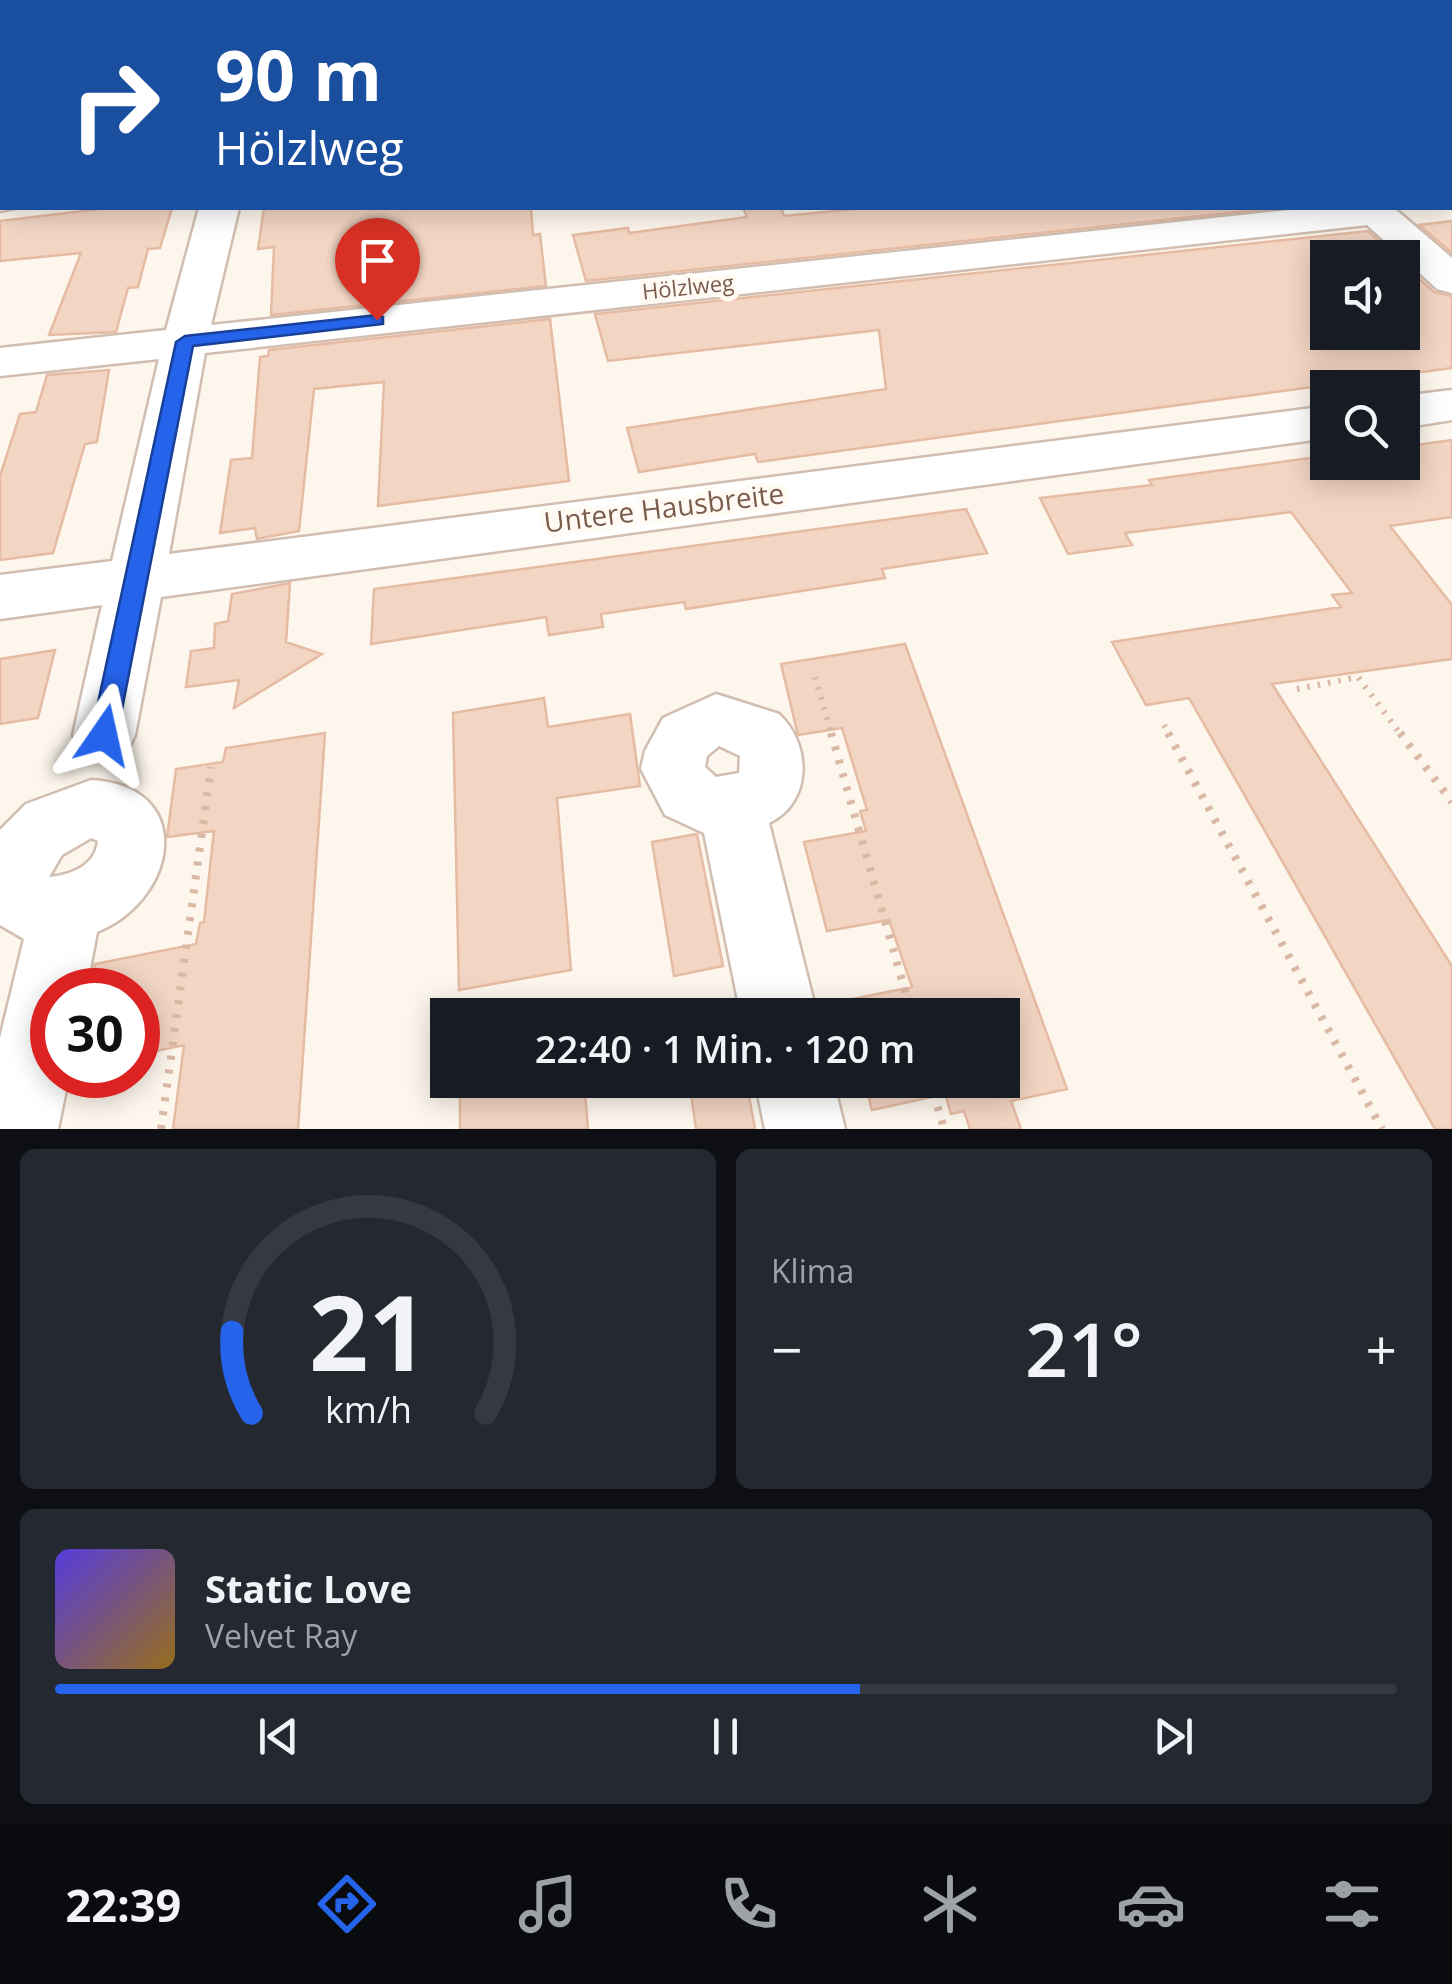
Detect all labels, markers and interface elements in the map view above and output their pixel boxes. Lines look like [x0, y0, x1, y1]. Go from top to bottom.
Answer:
text: 90 m [215, 26, 382, 122]
icon: right [50, 40, 180, 170]
text: Hölzlweg [215, 117, 404, 178]
pin [335, 218, 420, 321]
icon: arrive [350, 233, 405, 288]
map controls [1310, 240, 1420, 480]
button: sound [1310, 240, 1420, 350]
street label: Hölzlweg [640, 266, 735, 306]
button: search [1310, 370, 1420, 480]
street label: Untere Hausbreite [542, 473, 786, 541]
position arrow [52, 683, 156, 787]
speed limit sign: 30 [30, 968, 160, 1098]
text: 22:40 · 1 Min. · 120 m [535, 1022, 915, 1074]
text: Klima [771, 1249, 854, 1292]
text: 21 [309, 1260, 427, 1401]
text: 21° [1025, 1297, 1143, 1399]
text: − [771, 1311, 802, 1386]
text: + [1366, 1311, 1397, 1386]
text: km/h [325, 1385, 411, 1433]
text: Static Love [205, 1562, 412, 1614]
text: Velvet Ray [205, 1614, 357, 1657]
icon: previous [251, 1709, 306, 1764]
icon: pause [698, 1709, 753, 1764]
icon: next [1146, 1709, 1201, 1764]
icon: directions [312, 1869, 382, 1939]
icon: music [513, 1869, 583, 1939]
icon: phone [714, 1869, 784, 1939]
icon: climate [915, 1869, 985, 1939]
icon: car [1116, 1869, 1186, 1939]
icon: filters [1317, 1869, 1387, 1939]
text: 22:39 [65, 1874, 181, 1935]

